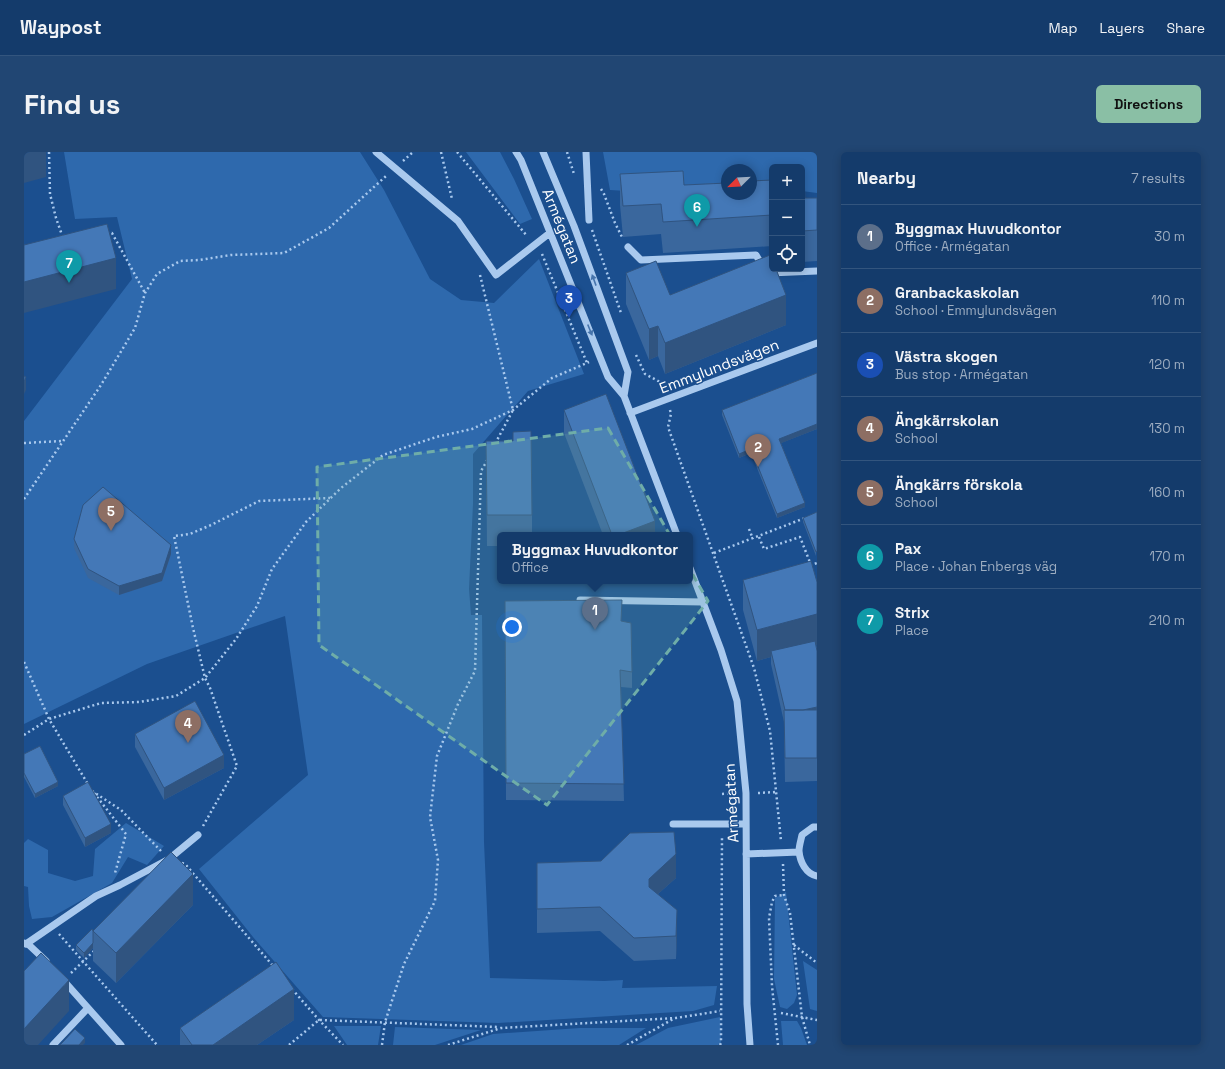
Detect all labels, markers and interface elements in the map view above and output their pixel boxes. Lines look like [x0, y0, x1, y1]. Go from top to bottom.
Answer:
text: Waypost [20, 15, 102, 40]
text: Map [1048, 19, 1078, 37]
text: Layers [1100, 19, 1144, 37]
text: Share [1166, 19, 1205, 37]
button: Directions [1096, 85, 1201, 123]
text: Find us [24, 86, 121, 122]
north arrow [721, 164, 757, 200]
map controls [769, 164, 805, 272]
button: + [769, 164, 805, 200]
text: Nearby [857, 167, 916, 189]
text: 7 results [1131, 170, 1185, 187]
street label: Armégatan [538, 186, 586, 266]
pin: 6 [684, 194, 710, 227]
button: − [769, 200, 805, 236]
text: Byggmax Huvudkontor [895, 219, 1062, 238]
text: 1 [867, 228, 873, 245]
text: 30 m [1154, 228, 1185, 245]
button: locate [769, 236, 805, 272]
text: Office · Armégatan [895, 238, 1010, 255]
pin: 7 [56, 250, 82, 283]
one-way arrow [590, 273, 596, 285]
text: Granbackaskolan [895, 283, 1019, 302]
pin: 3 [556, 285, 582, 318]
text: 2 [866, 292, 874, 309]
text: 110 m [1151, 292, 1185, 309]
text: School · Emmylundsvägen [895, 302, 1057, 319]
one-way arrow [587, 325, 593, 336]
street label: Emmylundsvägen [656, 334, 782, 398]
text: Västra skogen [895, 347, 998, 366]
text: 3 [866, 356, 874, 373]
text: 120 m [1149, 356, 1185, 373]
text: Bus stop · Armégatan [895, 366, 1028, 383]
text: Ängkärrskolan [895, 411, 999, 430]
text: 4 [866, 420, 874, 437]
text: 130 m [1149, 420, 1185, 437]
text: School [895, 430, 938, 447]
pin: 2 [745, 434, 771, 467]
text: Ängkärrs förskola [895, 475, 1023, 494]
text: 5 [866, 484, 874, 501]
text: 160 m [1149, 484, 1185, 501]
text: School [895, 494, 938, 511]
pin: 5 [98, 498, 124, 531]
popup [497, 532, 693, 584]
text: Pax [895, 539, 921, 558]
text: Byggmax Huvudkontor [512, 540, 678, 559]
text: 6 [866, 548, 874, 565]
text: 170 m [1149, 548, 1185, 565]
text: Place · Johan Enbergs väg [895, 558, 1057, 575]
text: Office [512, 559, 549, 576]
pin: 1 [582, 597, 608, 630]
text: Strix [895, 603, 930, 622]
text: 7 [866, 612, 874, 629]
text: 210 m [1149, 612, 1185, 629]
your location [502, 617, 522, 637]
text: Place [895, 622, 929, 639]
pin: 4 [175, 710, 201, 743]
street label: Armégatan [719, 763, 743, 843]

